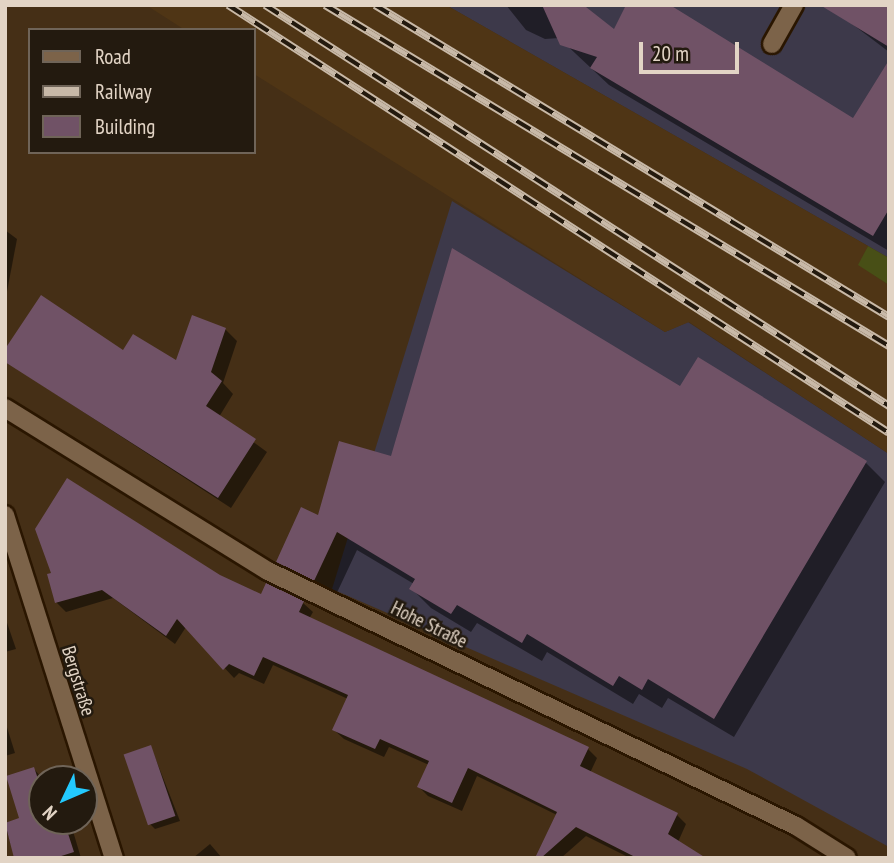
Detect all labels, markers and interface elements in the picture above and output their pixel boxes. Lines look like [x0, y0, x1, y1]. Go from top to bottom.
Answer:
legend [28, 28, 256, 154]
scale bar [642, 28, 742, 72]
text: 20 m [652, 40, 689, 67]
text: Road [95, 43, 131, 70]
text: Railway [95, 78, 152, 105]
text: Building [95, 113, 155, 140]
street label: Hohe Straße [387, 597, 471, 653]
street label: Bergstraße [57, 643, 99, 719]
north arrow [28, 765, 98, 835]
text: N [37, 801, 62, 825]

